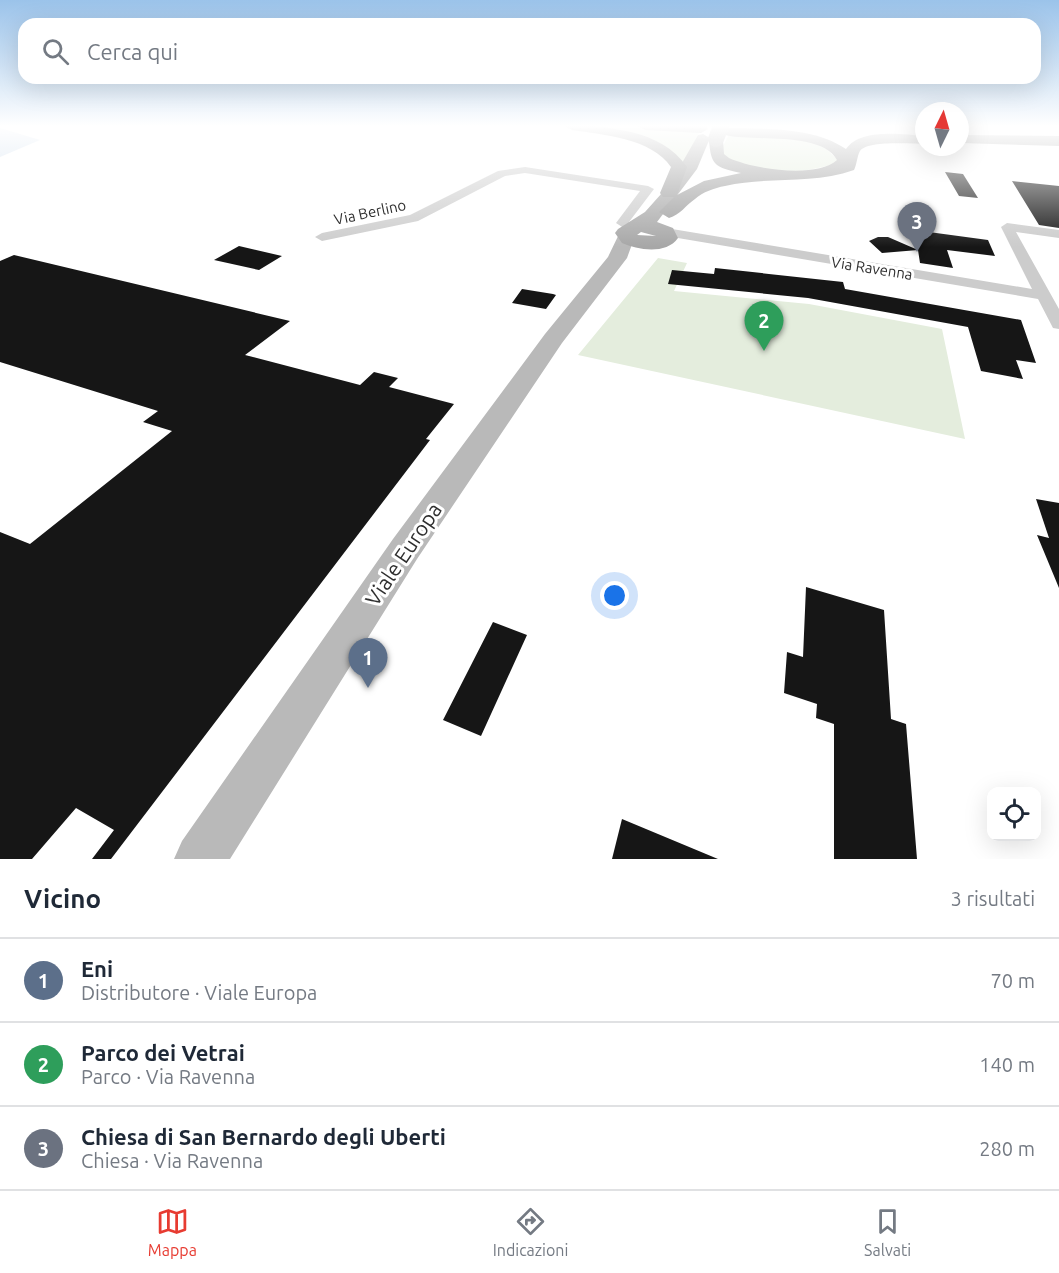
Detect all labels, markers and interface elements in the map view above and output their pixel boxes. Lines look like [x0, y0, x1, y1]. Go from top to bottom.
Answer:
search box [18, 18, 1041, 84]
icon: search [39, 35, 72, 68]
text: Cerca qui [87, 39, 178, 64]
north arrow [915, 102, 969, 156]
street label: Via Berlino [332, 196, 408, 228]
pin: 3 [898, 202, 936, 252]
street label: Via Ravenna [830, 253, 914, 283]
pin: 2 [744, 302, 783, 351]
street label: Viale Europa [360, 498, 446, 610]
your location [600, 581, 629, 610]
pin: 1 [348, 638, 388, 688]
map controls [987, 787, 1041, 841]
button: locate [987, 787, 1041, 841]
text: Vicino [24, 884, 101, 913]
text: 3 risultati [951, 887, 1035, 910]
text: Eni [81, 956, 113, 981]
text: 1 [38, 969, 49, 992]
text: 70 m [991, 969, 1035, 992]
text: Distributore · Viale Europa [81, 981, 317, 1004]
text: Parco dei Vetrai [81, 1040, 245, 1065]
text: 2 [38, 1053, 49, 1076]
text: 140 m [979, 1053, 1035, 1076]
text: Parco · Via Ravenna [81, 1065, 255, 1088]
text: Chiesa di San Bernardo degli Uberti [81, 1124, 446, 1149]
text: 3 [38, 1137, 49, 1160]
text: 280 m [979, 1137, 1035, 1160]
text: Chiesa · Via Ravenna [81, 1149, 263, 1172]
tab: Mappa [148, 1205, 197, 1259]
tab: Indicazioni [493, 1205, 568, 1259]
tab: Salvati [864, 1205, 911, 1259]

